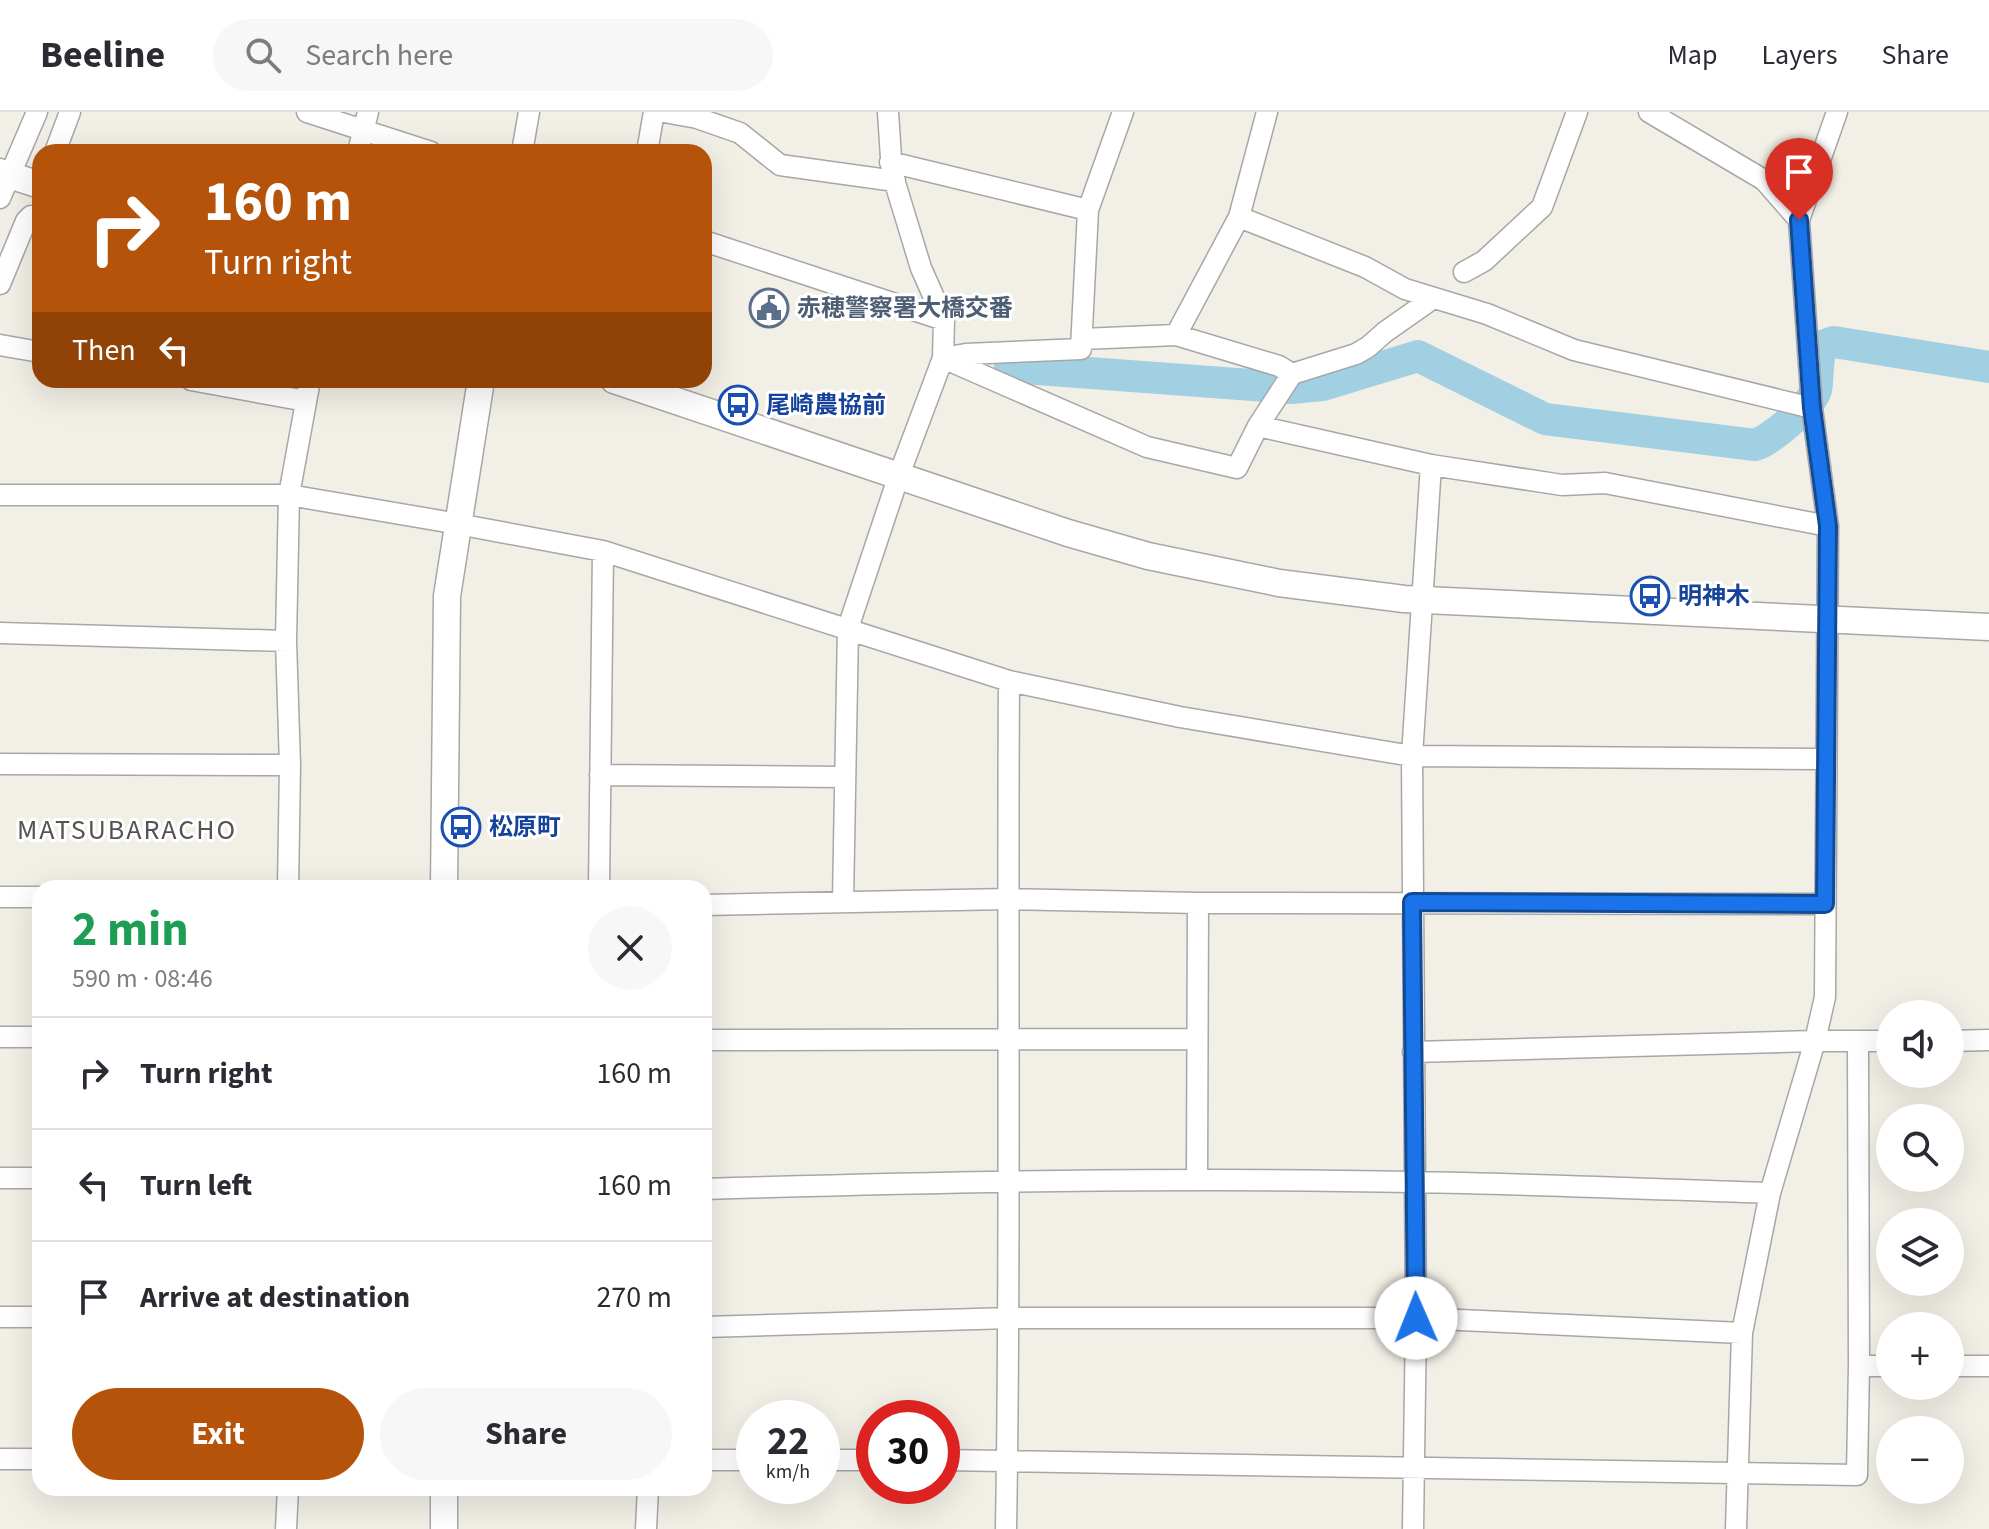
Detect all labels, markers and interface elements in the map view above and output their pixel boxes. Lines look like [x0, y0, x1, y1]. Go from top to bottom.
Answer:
search box [213, 19, 773, 91]
text: Beeline [40, 28, 165, 82]
icon: search [241, 33, 285, 77]
text: Search here [305, 34, 453, 77]
text: Map [1667, 35, 1717, 75]
text: Layers [1761, 35, 1837, 75]
text: Share [1881, 35, 1949, 75]
pin [1765, 138, 1833, 220]
icon: arrive [1777, 150, 1821, 194]
text: 160 m [204, 163, 352, 242]
icon: right [72, 176, 176, 280]
text: Turn right [204, 237, 352, 288]
public building icon: 赤穂警察署大橋交番 [748, 287, 790, 329]
place label: 赤穂警察署大橋交番 [797, 291, 1013, 326]
icon: left [152, 328, 196, 372]
text: Then [72, 329, 136, 372]
bus stop icon: 尾崎農協前 [717, 384, 759, 426]
place label: 尾崎農協前 [766, 388, 886, 423]
bus stop icon: 明神木 [1629, 575, 1671, 617]
place label: 明神木 [1678, 579, 1750, 614]
bus stop icon: 松原町 [440, 806, 482, 848]
district label: MATSUBARACHO [17, 810, 237, 850]
place label: 松原町 [489, 810, 561, 845]
text: 2 min [72, 896, 189, 964]
button: close [588, 906, 672, 990]
text: 590 m · 08:46 [72, 960, 213, 997]
map controls [1876, 1000, 1964, 1504]
button: sound [1876, 1000, 1964, 1088]
icon: right [72, 1051, 116, 1095]
text: Turn right [140, 1052, 272, 1095]
text: 160 m [596, 1052, 672, 1095]
button: search [1876, 1104, 1964, 1192]
icon: left [72, 1163, 116, 1207]
text: Turn left [140, 1164, 252, 1207]
text: 160 m [596, 1164, 672, 1207]
button: layers [1876, 1208, 1964, 1296]
icon: arrive [72, 1275, 116, 1319]
text: Arrive at destination [140, 1276, 410, 1319]
text: 270 m [596, 1276, 672, 1319]
position arrow [1374, 1276, 1458, 1360]
button: + [1876, 1312, 1964, 1400]
button: Exit [72, 1388, 364, 1480]
button: Share [380, 1388, 672, 1480]
speed limit sign: 30 [856, 1400, 960, 1504]
text: 22 [767, 1413, 809, 1470]
button: − [1876, 1416, 1964, 1504]
text: km/h [766, 1458, 810, 1486]

